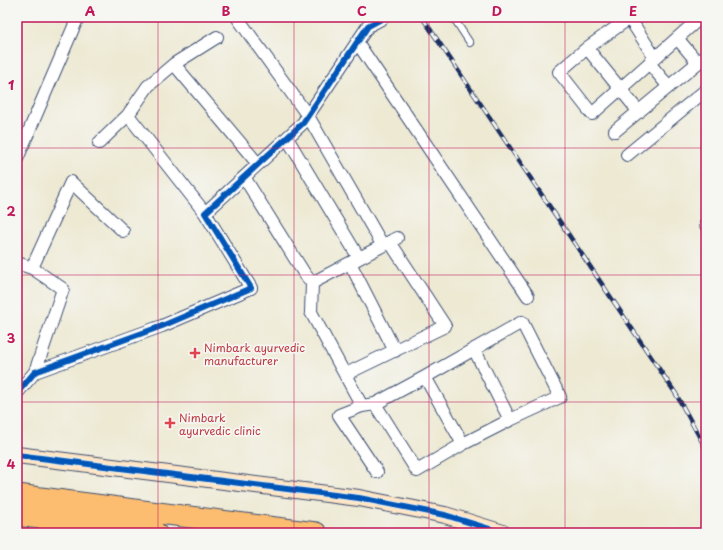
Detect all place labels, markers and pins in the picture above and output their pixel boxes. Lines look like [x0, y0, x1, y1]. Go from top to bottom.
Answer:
place label: Nimbark ayurvedic manufacturer [204, 339, 305, 369]
marker: Nimbark ayurvedic manufacturer [189, 347, 201, 359]
place label: Nimbark ayurvedic clinic [179, 409, 261, 439]
marker: Nimbark ayurvedic clinic [164, 417, 176, 429]

